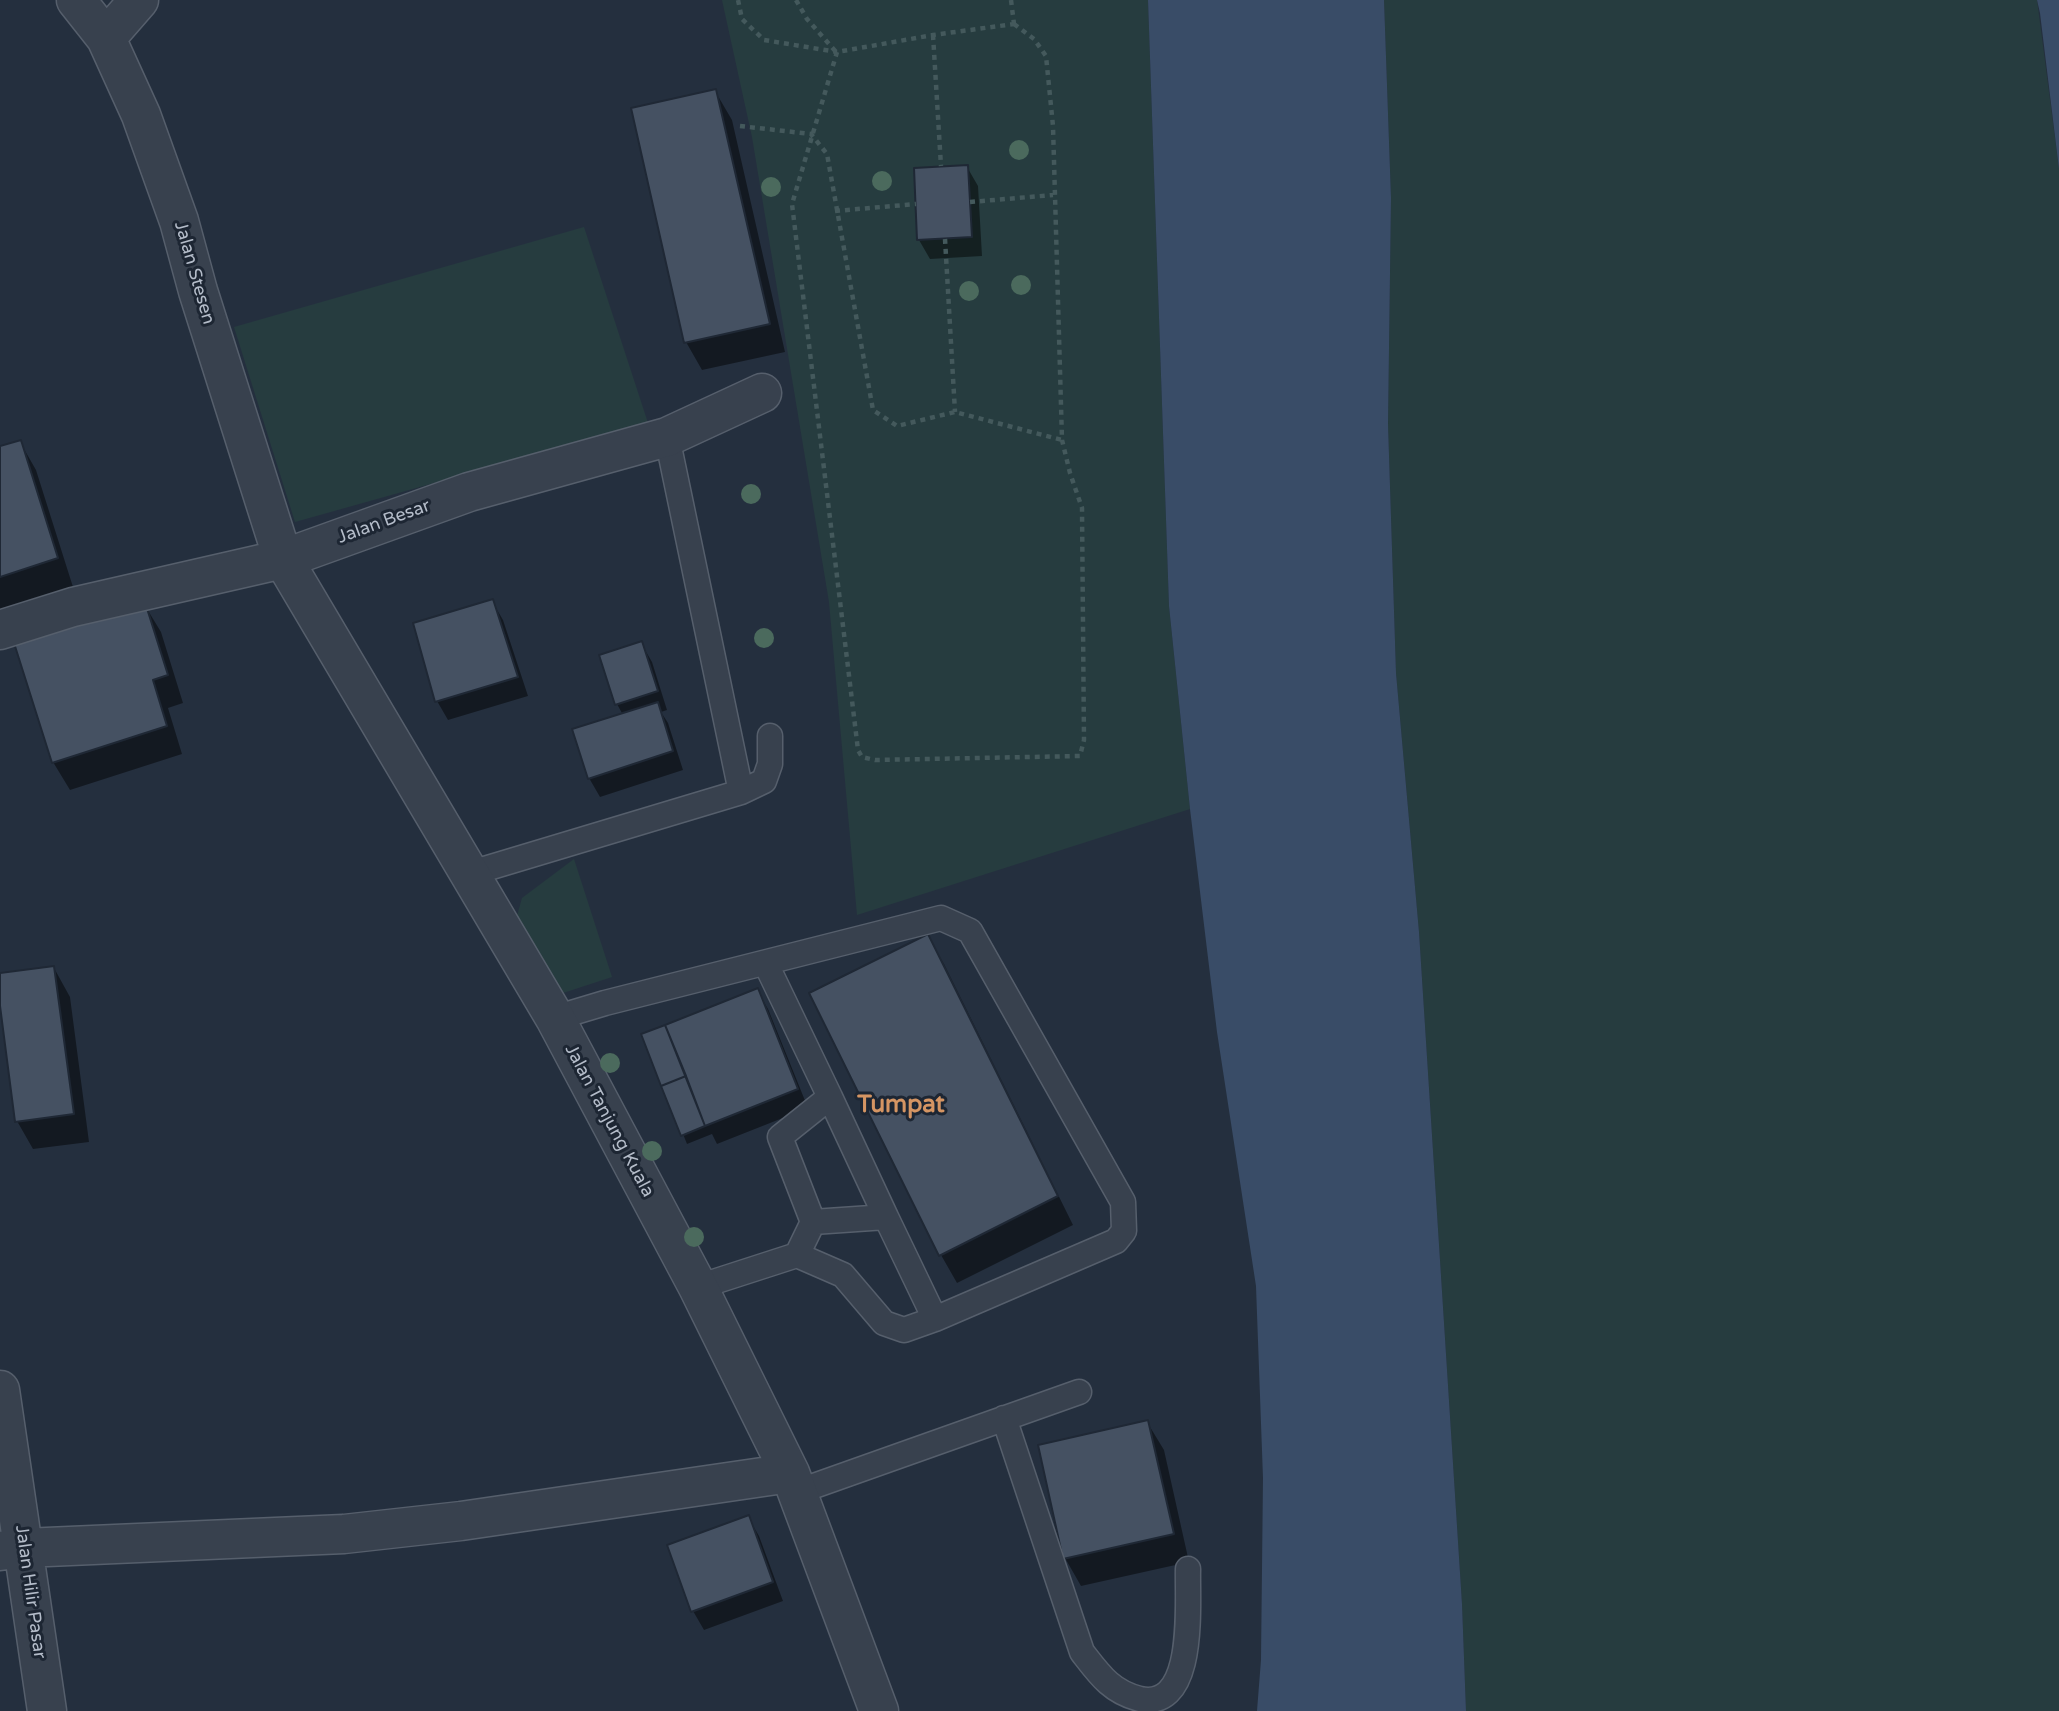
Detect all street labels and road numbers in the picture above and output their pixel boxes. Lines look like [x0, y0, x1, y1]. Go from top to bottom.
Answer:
street label: Jalan Stesen [169, 219, 219, 327]
street label: Jalan Besar [335, 495, 433, 549]
street label: Jalan Tanjung Kuala [560, 1041, 658, 1201]
street label: Jalan Hilir Pasar [10, 1524, 50, 1660]

